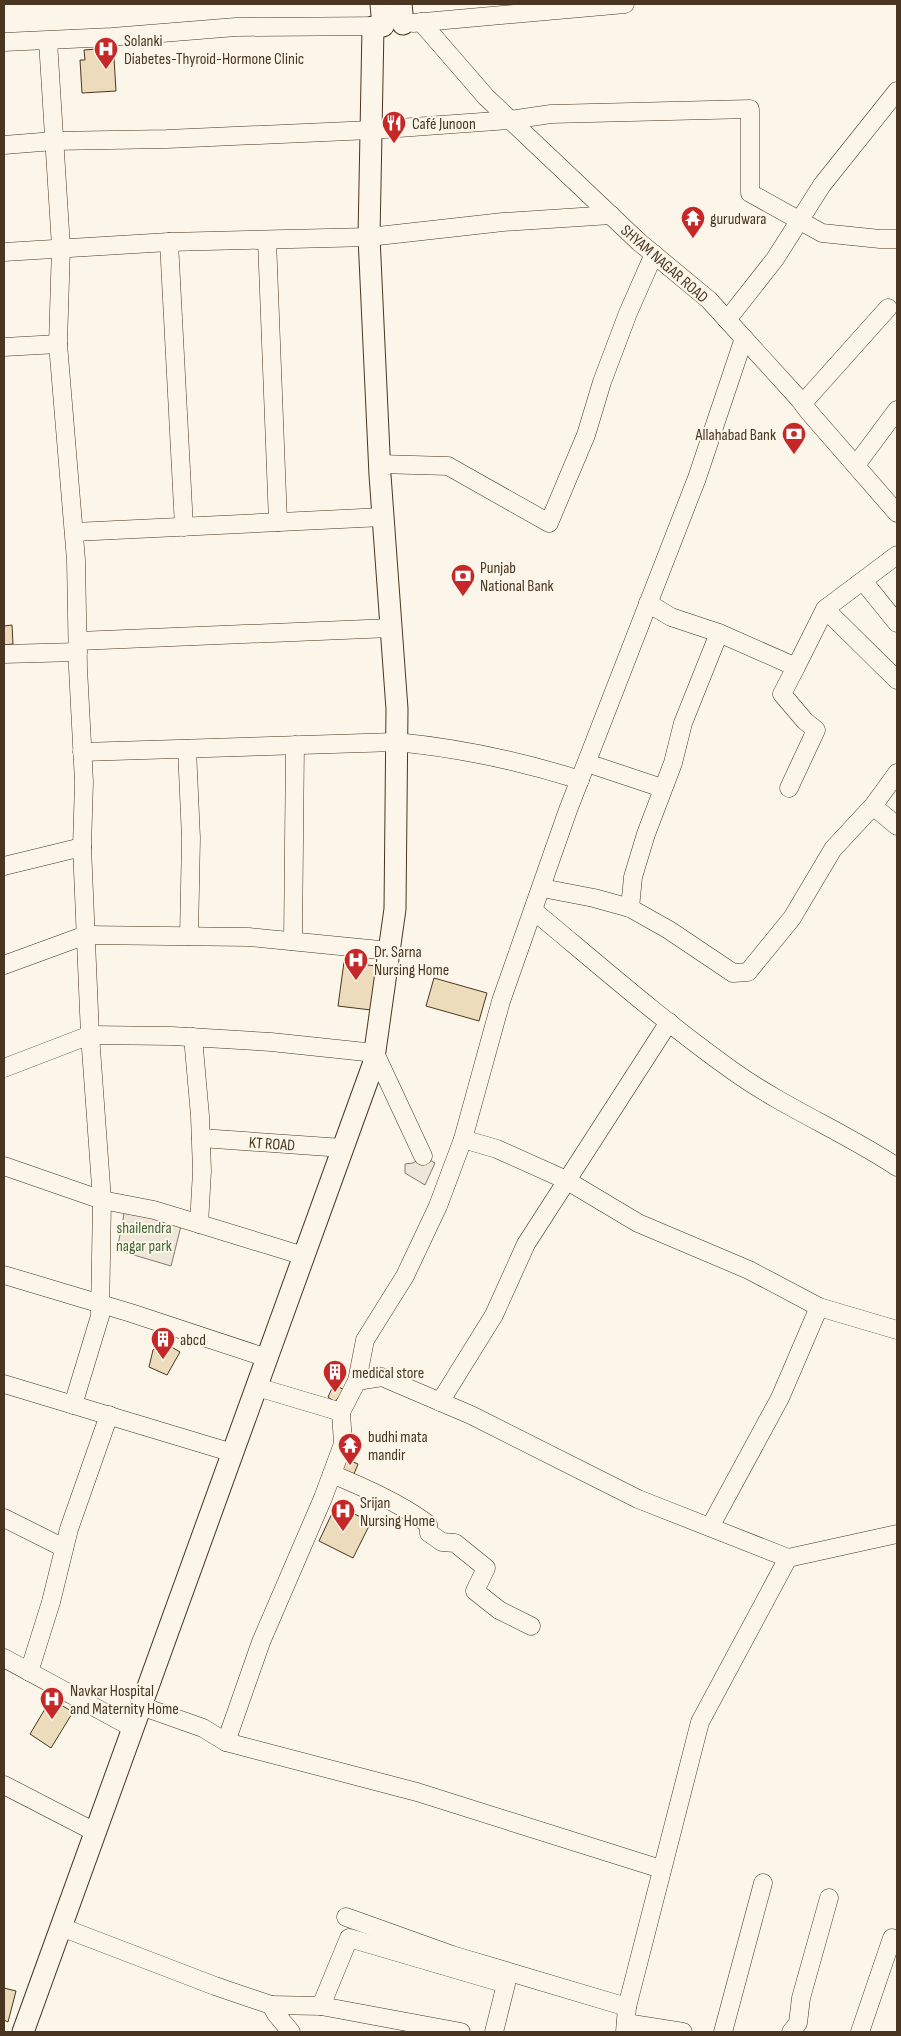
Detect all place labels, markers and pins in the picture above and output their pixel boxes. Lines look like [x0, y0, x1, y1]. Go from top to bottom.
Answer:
place label: Solanki Diabetes-Thyroid-Hormone Clinic [124, 32, 304, 69]
hospital icon: Solanki Diabetes-Thyroid-Hormone Clinic [93, 36, 119, 70]
restaurant icon: Café Junoon [381, 110, 407, 144]
place label: Café Junoon [412, 115, 476, 134]
temple icon: gurudwara [680, 205, 706, 239]
place label: gurudwara [710, 210, 766, 229]
bank icon: Allahabad Bank [781, 421, 807, 455]
place label: Allahabad Bank [695, 426, 776, 445]
place label: Punjab National Bank [480, 559, 554, 596]
bank icon: Punjab National Bank [450, 563, 476, 597]
place label: Dr. Sarna Nursing Home [374, 943, 449, 980]
hospital icon: Dr. Sarna Nursing Home [343, 947, 369, 981]
building icon: abcd [150, 1326, 176, 1360]
place label: abcd [180, 1331, 206, 1350]
building icon: medical store [322, 1359, 348, 1393]
place label: medical store [352, 1364, 424, 1383]
place label: budhi mata mandir [368, 1428, 428, 1465]
temple icon: budhi mata mandir [337, 1432, 363, 1466]
place label: Srijan Nursing Home [360, 1494, 435, 1531]
hospital icon: Srijan Nursing Home [330, 1498, 356, 1532]
place label: Navkar Hospital and Maternity Home [70, 1682, 179, 1719]
hospital icon: Navkar Hospital and Maternity Home [39, 1686, 65, 1720]

